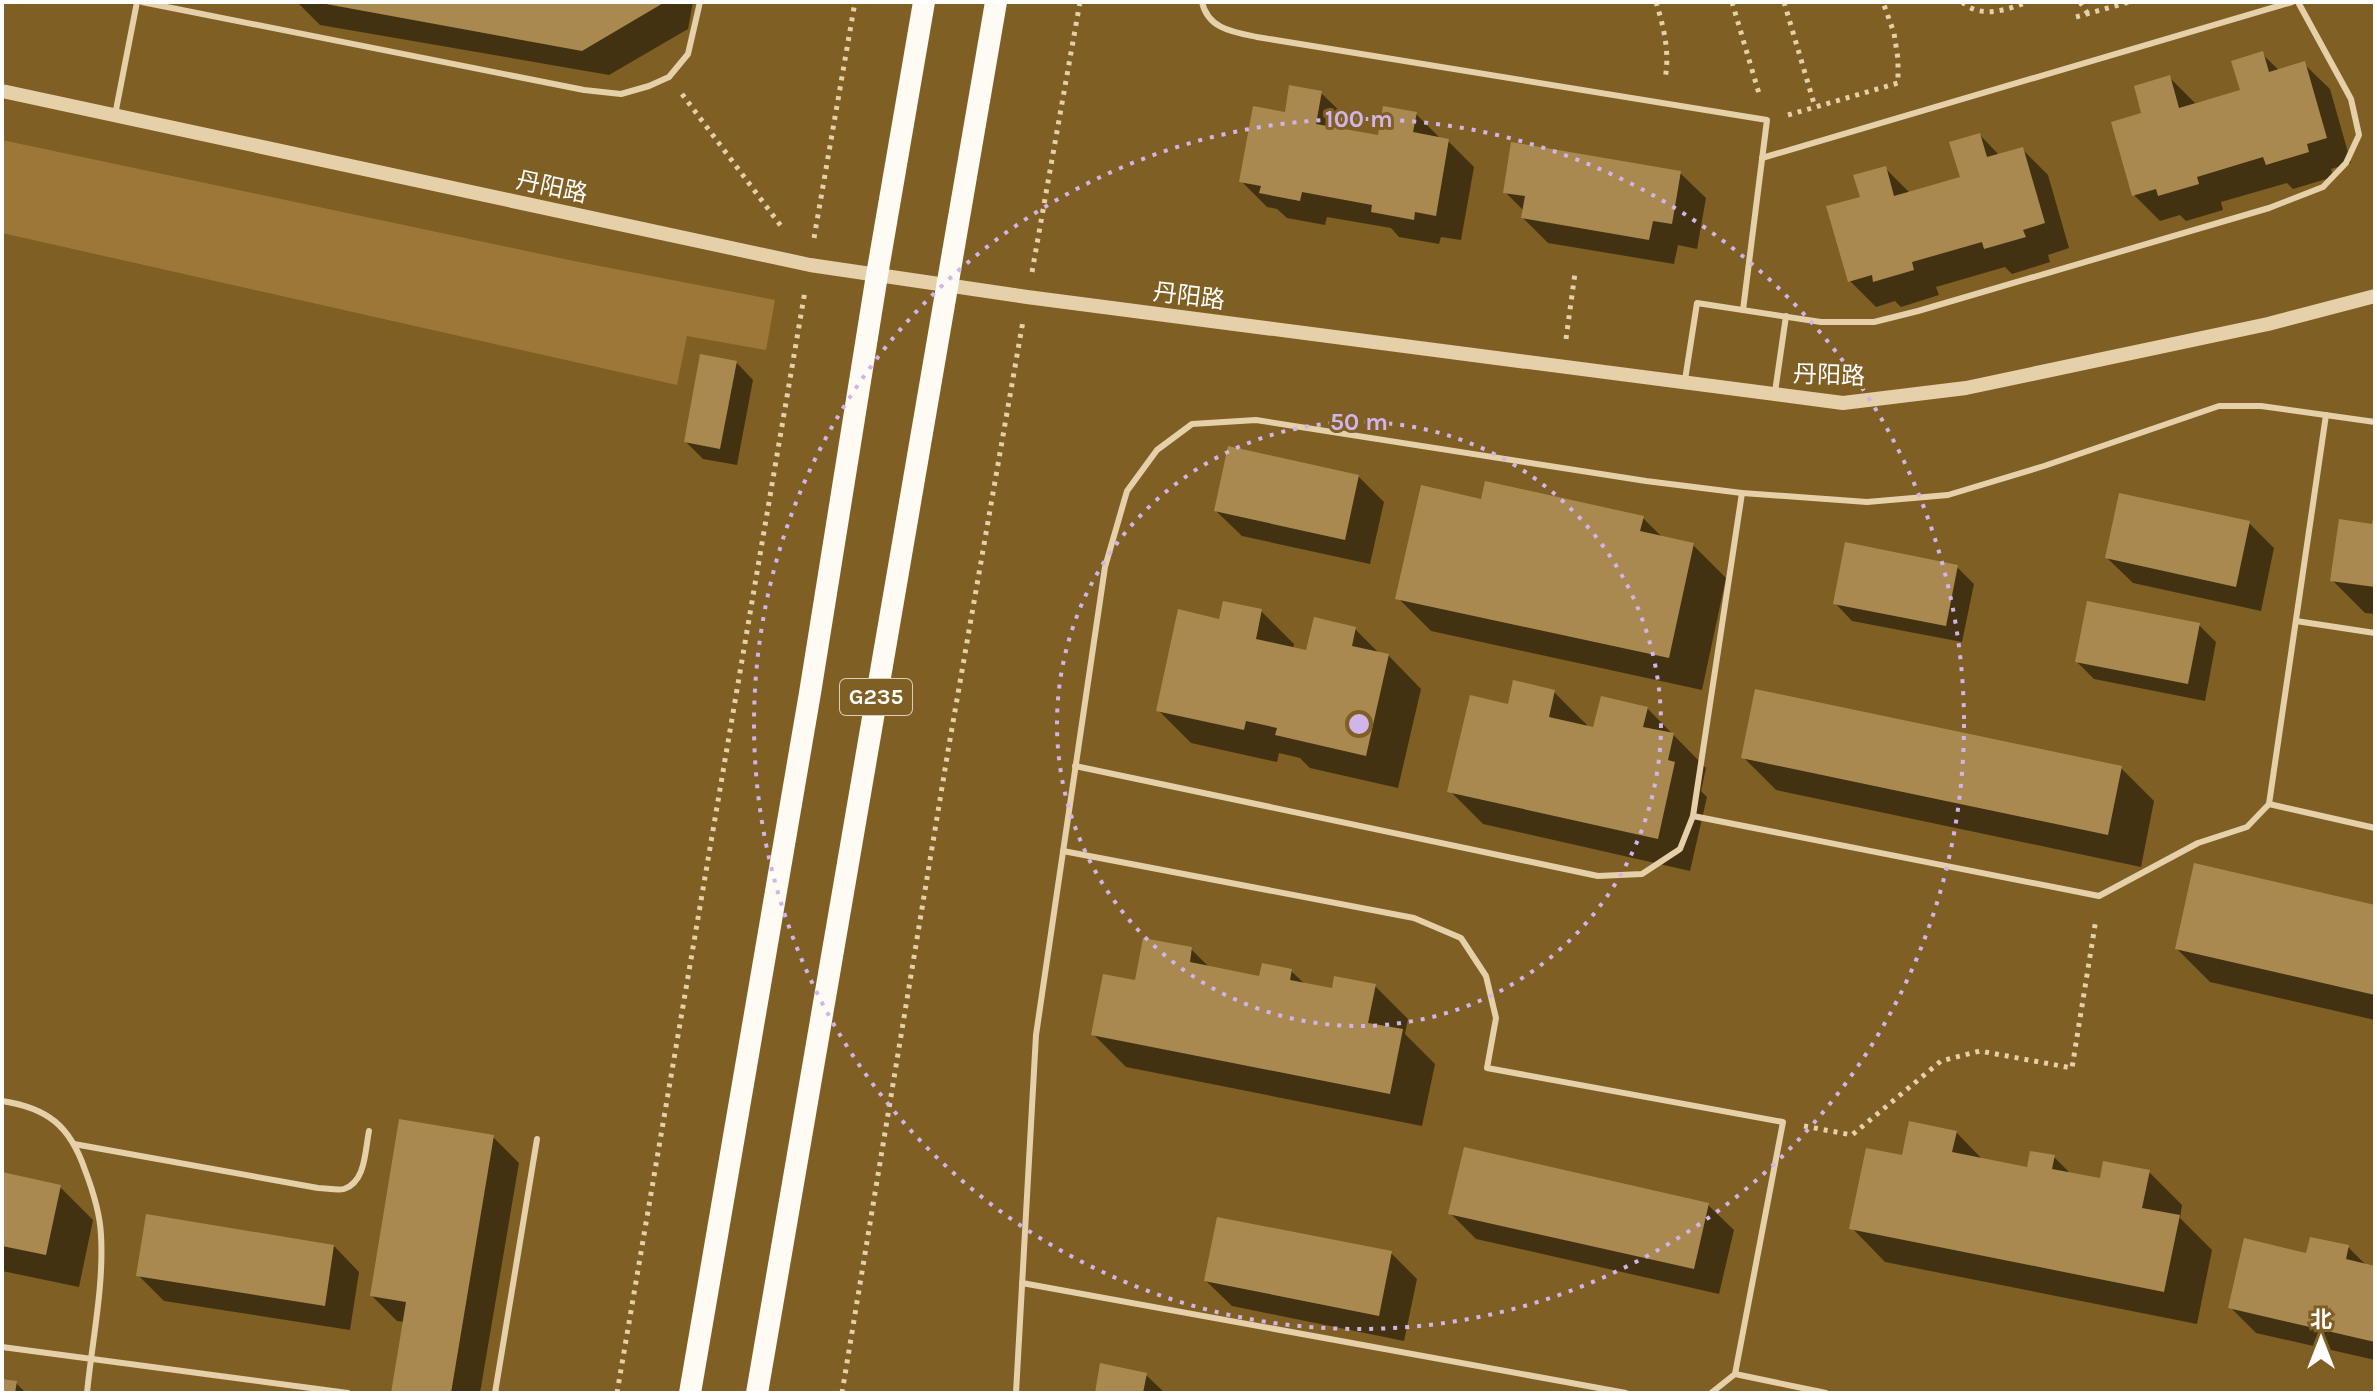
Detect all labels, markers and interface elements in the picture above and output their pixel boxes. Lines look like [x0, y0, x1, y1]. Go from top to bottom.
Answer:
text: 100 m [1325, 105, 1393, 133]
street label: 丹阳路 [514, 166, 590, 208]
street label: 丹阳路 [1152, 278, 1226, 314]
street label: 丹阳路 [1793, 360, 1865, 390]
text: 50 m [1330, 408, 1388, 436]
road number: G235 [840, 679, 912, 715]
centre of rings [1345, 710, 1373, 738]
north arrow [2281, 1299, 2361, 1379]
text: 北 [2310, 1307, 2332, 1333]

